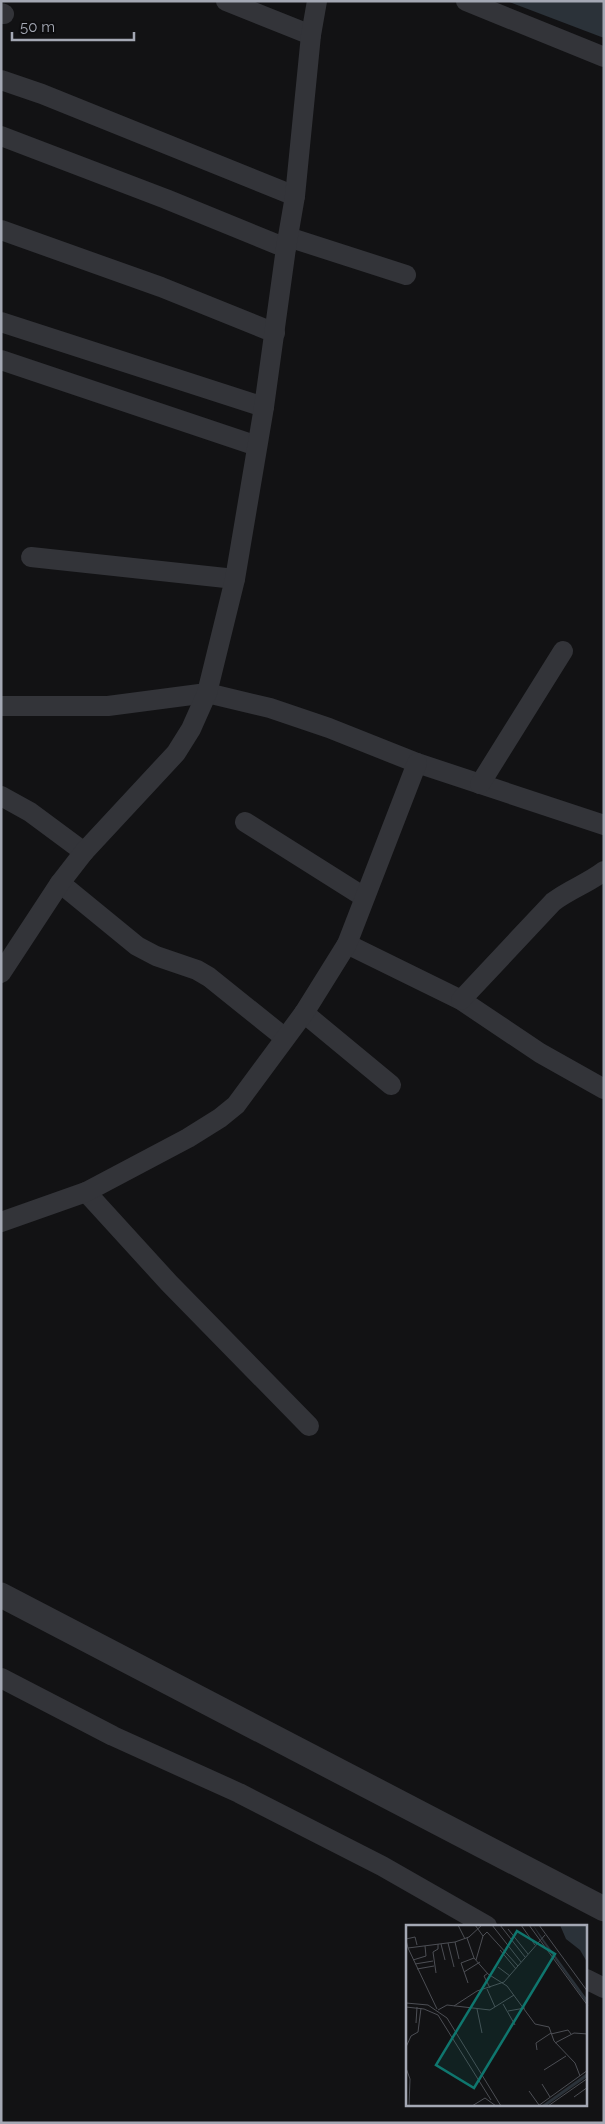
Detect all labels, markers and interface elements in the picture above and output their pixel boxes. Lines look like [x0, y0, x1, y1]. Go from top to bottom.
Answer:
scale bar [12, 10, 135, 42]
text: 50 m [20, 18, 55, 36]
inset map [406, 1925, 588, 2106]

